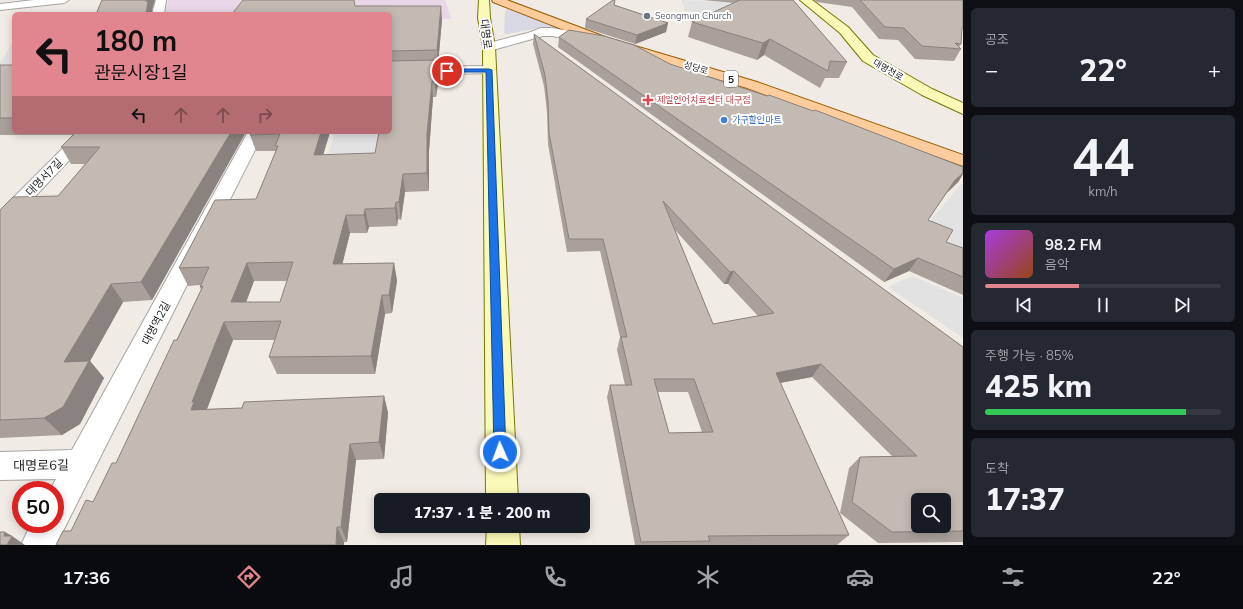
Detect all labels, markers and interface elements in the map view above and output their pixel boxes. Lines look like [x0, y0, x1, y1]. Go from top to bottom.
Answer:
place label: Seongmun Church [655, 10, 732, 21]
marker: Seongmun Church [642, 11, 652, 21]
street label: 대명로 [477, 18, 495, 50]
text: 180 m [94, 23, 177, 58]
icon: left [28, 28, 80, 80]
text: 공조 [985, 31, 1009, 47]
text: 22° [1079, 51, 1127, 89]
pin [430, 54, 464, 88]
text: − [985, 56, 998, 84]
text: + [1208, 56, 1221, 84]
street label: 대명천로 [871, 57, 905, 83]
street label: 성당로 [683, 59, 710, 76]
icon: arrive [436, 60, 458, 82]
text: 관문시장1길 [94, 61, 188, 84]
road number: 5 [724, 71, 738, 87]
marker: 제일언어치료센터 대구점 [642, 94, 654, 106]
place label: 제일언어치료센터 대구점 [657, 94, 750, 105]
icon: left [128, 104, 150, 126]
icon: ahead [170, 104, 192, 126]
icon: ahead [212, 104, 234, 126]
icon: right [254, 104, 276, 126]
place label: 가구할인마트 [732, 114, 782, 125]
marker: 가구할인마트 [719, 115, 729, 125]
text: 44 [1072, 124, 1134, 189]
street label: 대명서7길 [23, 155, 65, 199]
text: km/h [1088, 183, 1118, 199]
text: 98.2 FM [1045, 235, 1101, 254]
text: 음악 [1045, 256, 1069, 272]
icon: previous [1013, 294, 1035, 316]
icon: pause [1092, 294, 1114, 316]
icon: next [1171, 294, 1193, 316]
street label: 대명역2길 [139, 299, 173, 347]
text: 주행 가능 · 85% [985, 347, 1074, 363]
text: 425 km [985, 367, 1092, 405]
position arrow [479, 431, 521, 473]
street label: 대명로6길 [13, 457, 69, 473]
text: 도착 [985, 460, 1009, 476]
text: 17:37 [985, 480, 1065, 518]
speed limit sign: 50 [12, 481, 64, 533]
map controls [911, 493, 951, 533]
button: search [911, 493, 951, 533]
text: 17:37 · 1 분 · 200 m [414, 503, 550, 522]
icon: directions [235, 563, 263, 591]
icon: music [388, 563, 416, 591]
icon: phone [541, 563, 569, 591]
icon: climate [694, 563, 722, 591]
icon: car [846, 563, 874, 591]
icon: filters [999, 563, 1027, 591]
text: 17:36 [62, 566, 110, 589]
text: 22° [1152, 566, 1181, 589]

